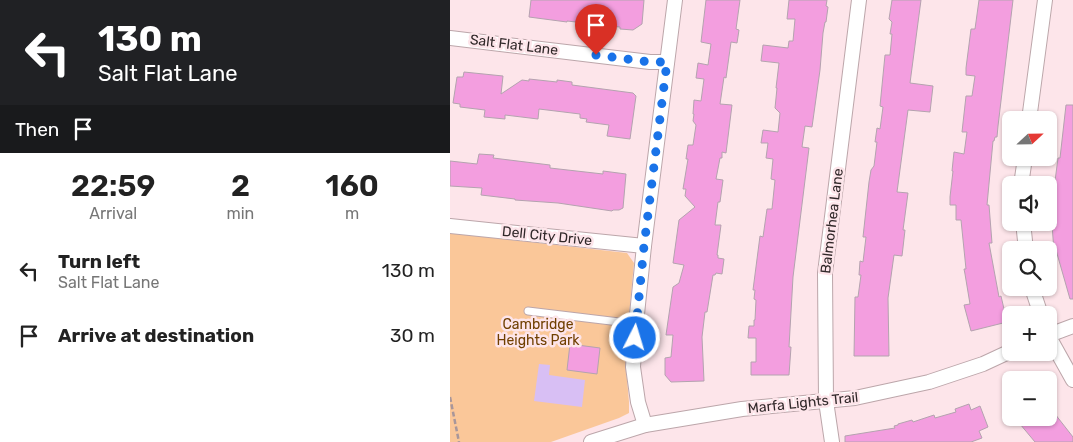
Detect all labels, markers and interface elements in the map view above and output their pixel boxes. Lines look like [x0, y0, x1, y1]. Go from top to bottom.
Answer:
pin [575, 4, 617, 55]
icon: arrive [582, 11, 610, 39]
text: 130 m [98, 18, 202, 60]
icon: left [15, 20, 80, 85]
street label: Salt Flat Lane [469, 31, 559, 59]
text: Salt Flat Lane [98, 60, 238, 87]
north arrow [1002, 111, 1058, 166]
map controls [1002, 111, 1057, 426]
icon: arrive [69, 115, 97, 143]
text: Then [15, 118, 59, 141]
street label: Balmorhea Lane [817, 167, 847, 275]
text: 22:59 [71, 168, 155, 204]
text: 2 [231, 168, 250, 204]
text: 160 [325, 168, 379, 204]
button: sound [1002, 176, 1057, 231]
text: Arrival [89, 204, 137, 223]
text: min [227, 204, 254, 223]
text: m [345, 204, 359, 223]
street label: Dell City Drive [501, 223, 593, 249]
button: search [1002, 241, 1057, 296]
text: Turn left [58, 250, 140, 273]
icon: left [15, 257, 43, 285]
text: 130 m [382, 259, 435, 282]
text: Salt Flat Lane [58, 273, 160, 292]
button: + [1002, 306, 1057, 361]
position arrow [608, 311, 660, 363]
park label: Cambridge Heights Park [496, 316, 580, 349]
icon: arrive [15, 322, 43, 350]
text: Arrive at destination [58, 324, 254, 347]
text: 30 m [390, 324, 435, 347]
button: − [1002, 371, 1057, 426]
street label: Marfa Lights Trail [747, 389, 859, 417]

